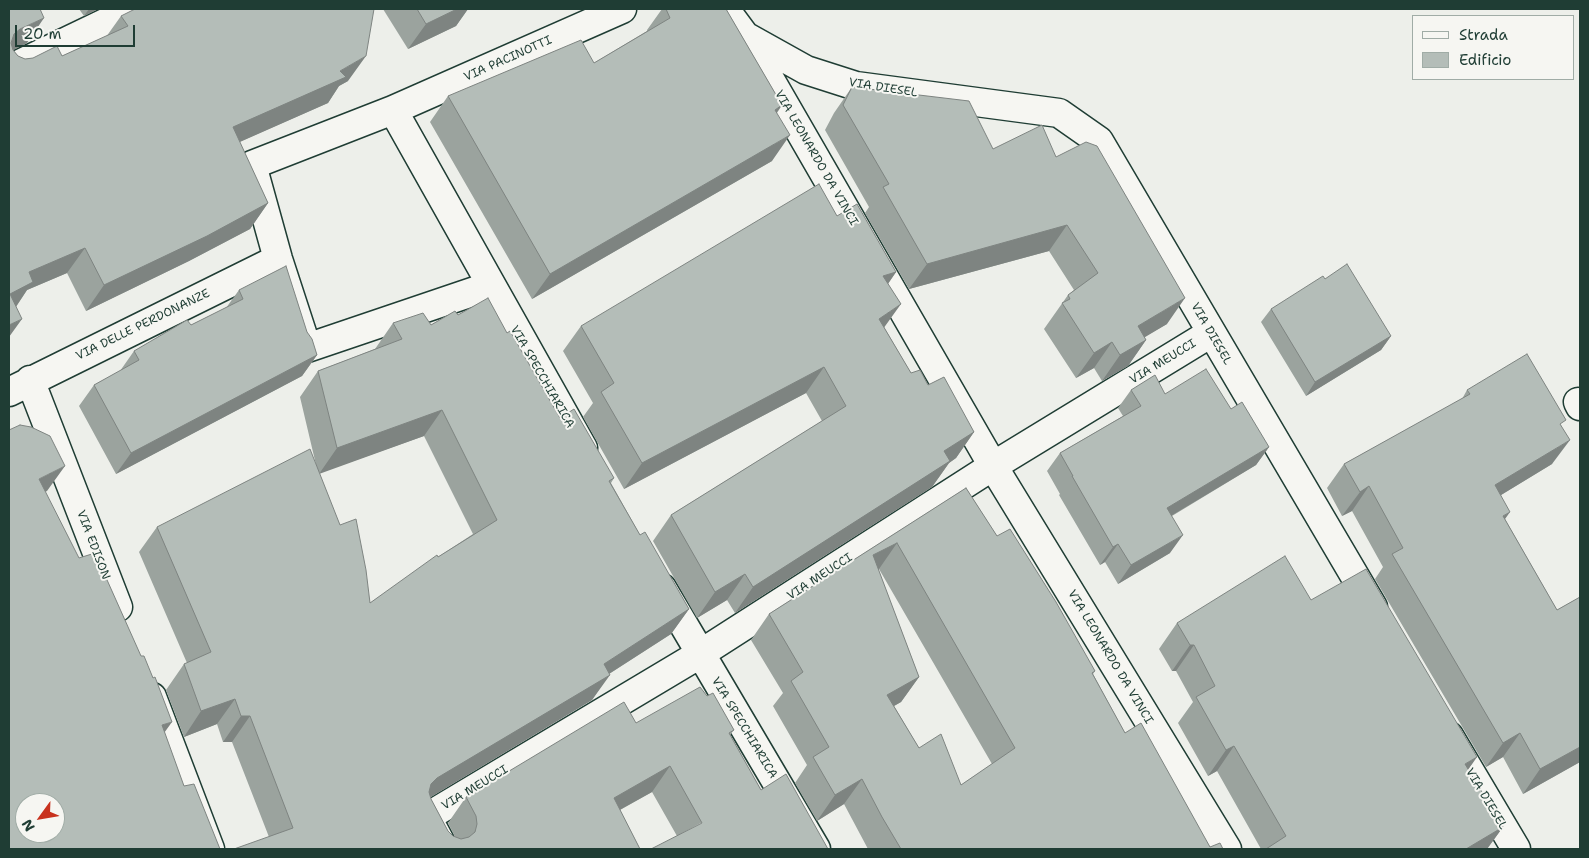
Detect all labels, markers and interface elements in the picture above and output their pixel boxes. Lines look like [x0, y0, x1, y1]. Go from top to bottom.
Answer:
scale bar [18, 15, 138, 47]
legend [1412, 15, 1574, 80]
text: 20 m [23, 24, 62, 44]
text: Strada [1459, 25, 1508, 45]
street label: VIA PACINOTTI [462, 33, 554, 85]
text: Edificio [1459, 50, 1511, 70]
street label: VIA DIESEL [848, 75, 918, 101]
street label: VIA LEONARDO DA VINCI [771, 88, 861, 228]
street label: VIA DELLE PERDONANZE [74, 286, 212, 364]
street label: VIA DIESEL [1187, 300, 1235, 368]
street label: VIA SPECCHIARICA [507, 323, 577, 431]
street label: VIA MEUCCI [1127, 337, 1199, 387]
street label: VIA EDISON [73, 508, 113, 582]
street label: VIA MEUCCI [785, 551, 855, 603]
street label: VIA LEONARDO DA VINCI [1064, 587, 1156, 727]
street label: VIA SPECCHIARICA [708, 675, 780, 781]
street label: VIA MEUCCI [439, 763, 511, 813]
street label: VIA DIESEL [1462, 766, 1510, 832]
north arrow [15, 793, 65, 843]
text: N [18, 816, 39, 835]

